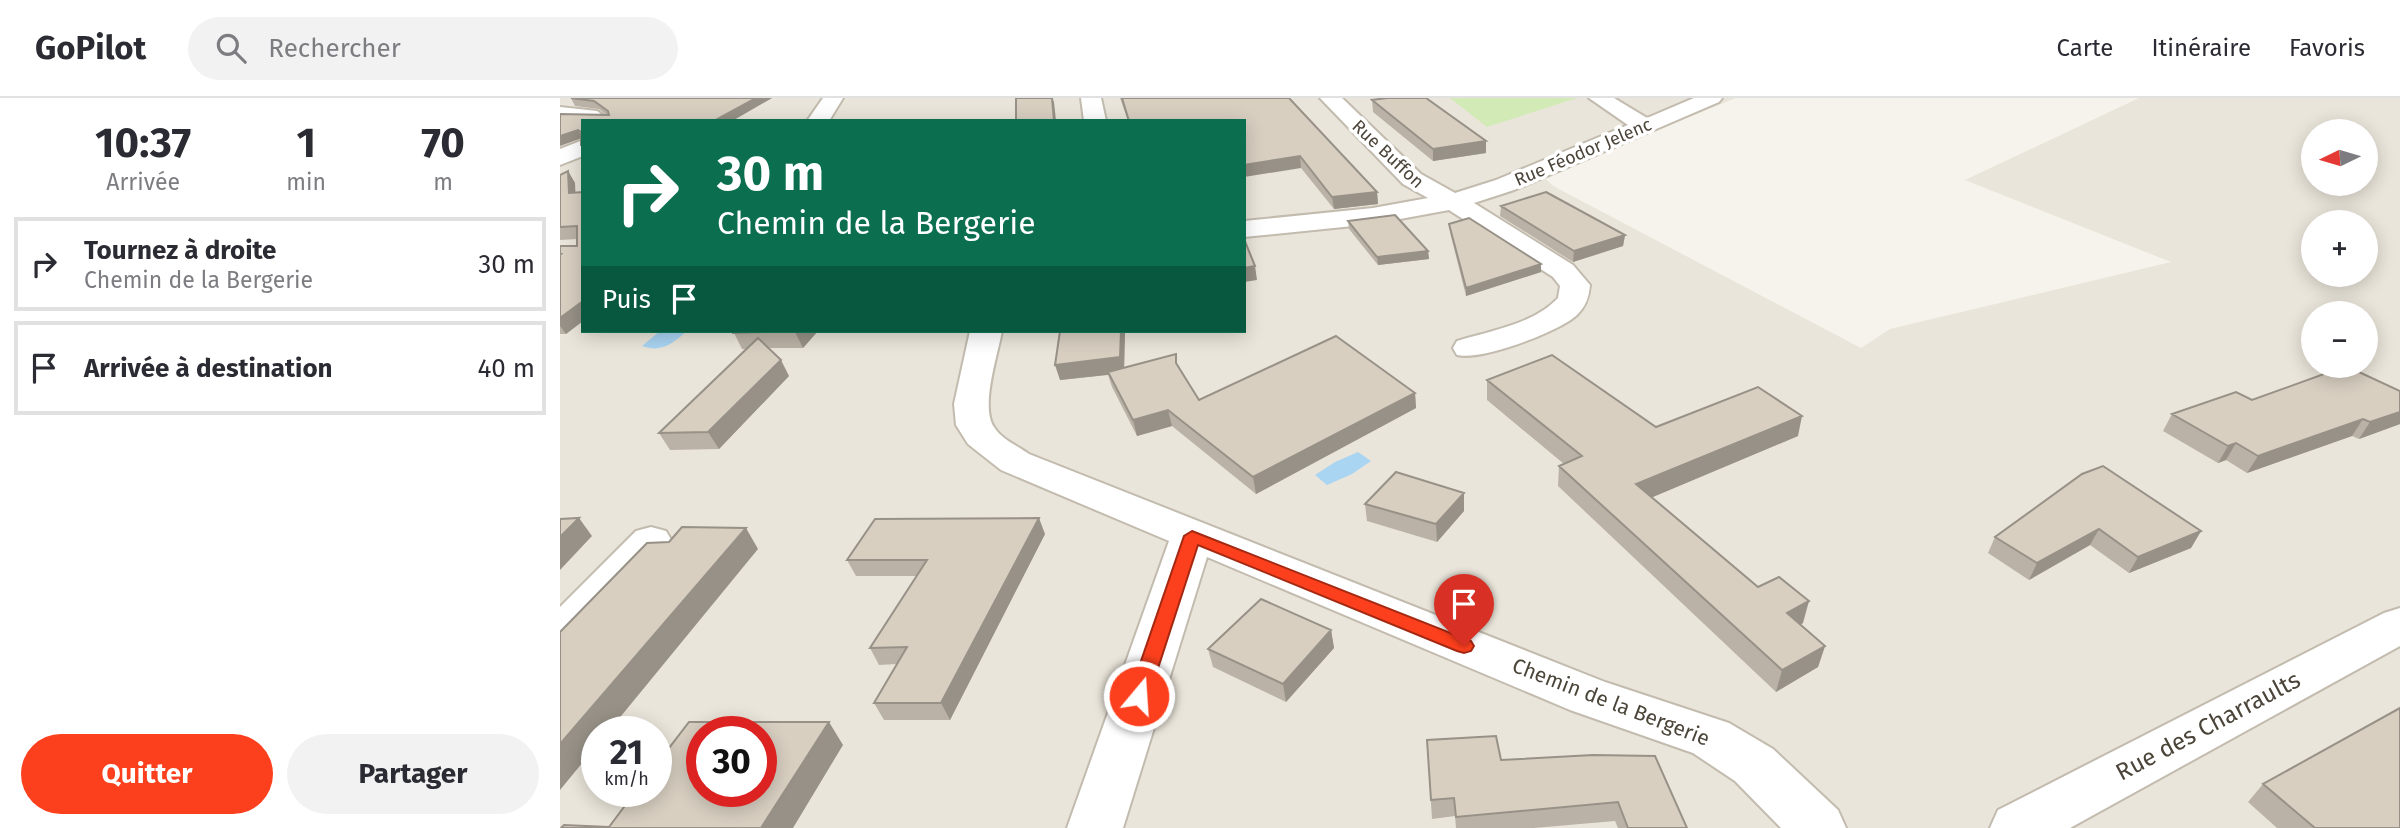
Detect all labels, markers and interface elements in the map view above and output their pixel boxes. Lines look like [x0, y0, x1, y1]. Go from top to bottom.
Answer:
search box [188, 17, 678, 80]
text: GoPilot [35, 28, 146, 68]
icon: search [212, 29, 250, 67]
text: Rechercher [268, 33, 401, 64]
text: Carte [2057, 34, 2113, 62]
text: Itinéraire [2151, 34, 2251, 62]
text: Favoris [2289, 34, 2365, 62]
street label: Rue Féodor Jelenc [1511, 113, 1655, 191]
street label: Rue Buffon [1347, 115, 1429, 193]
text: 10:37 [95, 118, 191, 168]
text: 1 [296, 118, 316, 168]
text: 70 [421, 118, 465, 168]
north arrow [2301, 119, 2378, 196]
map controls [2301, 119, 2378, 378]
text: 30 m [717, 144, 824, 203]
icon: right [602, 147, 693, 238]
text: Arrivée [106, 168, 180, 196]
text: min [286, 168, 326, 196]
text: m [433, 168, 453, 196]
text: Chemin de la Bergerie [717, 204, 1036, 242]
button: + [2301, 210, 2378, 287]
text: Tournez à droite [84, 235, 276, 266]
icon: right [25, 245, 63, 283]
text: 30 m [478, 249, 535, 280]
text: Chemin de la Bergerie [84, 266, 313, 294]
icon: arrive [665, 280, 703, 318]
text: Puis [602, 284, 651, 315]
button: − [2301, 301, 2378, 378]
icon: arrive [25, 349, 63, 387]
text: Arrivée à destination [84, 353, 333, 384]
text: 40 m [477, 353, 535, 384]
pin [1434, 574, 1494, 646]
icon: arrive [1445, 585, 1483, 623]
street label: Chemin de la Bergerie [1509, 652, 1713, 752]
position arrow [1102, 659, 1176, 733]
street label: Rue des Charraults [2111, 666, 2305, 786]
speed limit sign: 30 [686, 716, 777, 807]
text: 21 [610, 731, 643, 773]
button: Quitter [21, 734, 273, 814]
button: Partager [287, 734, 539, 814]
text: km/h [604, 768, 649, 790]

